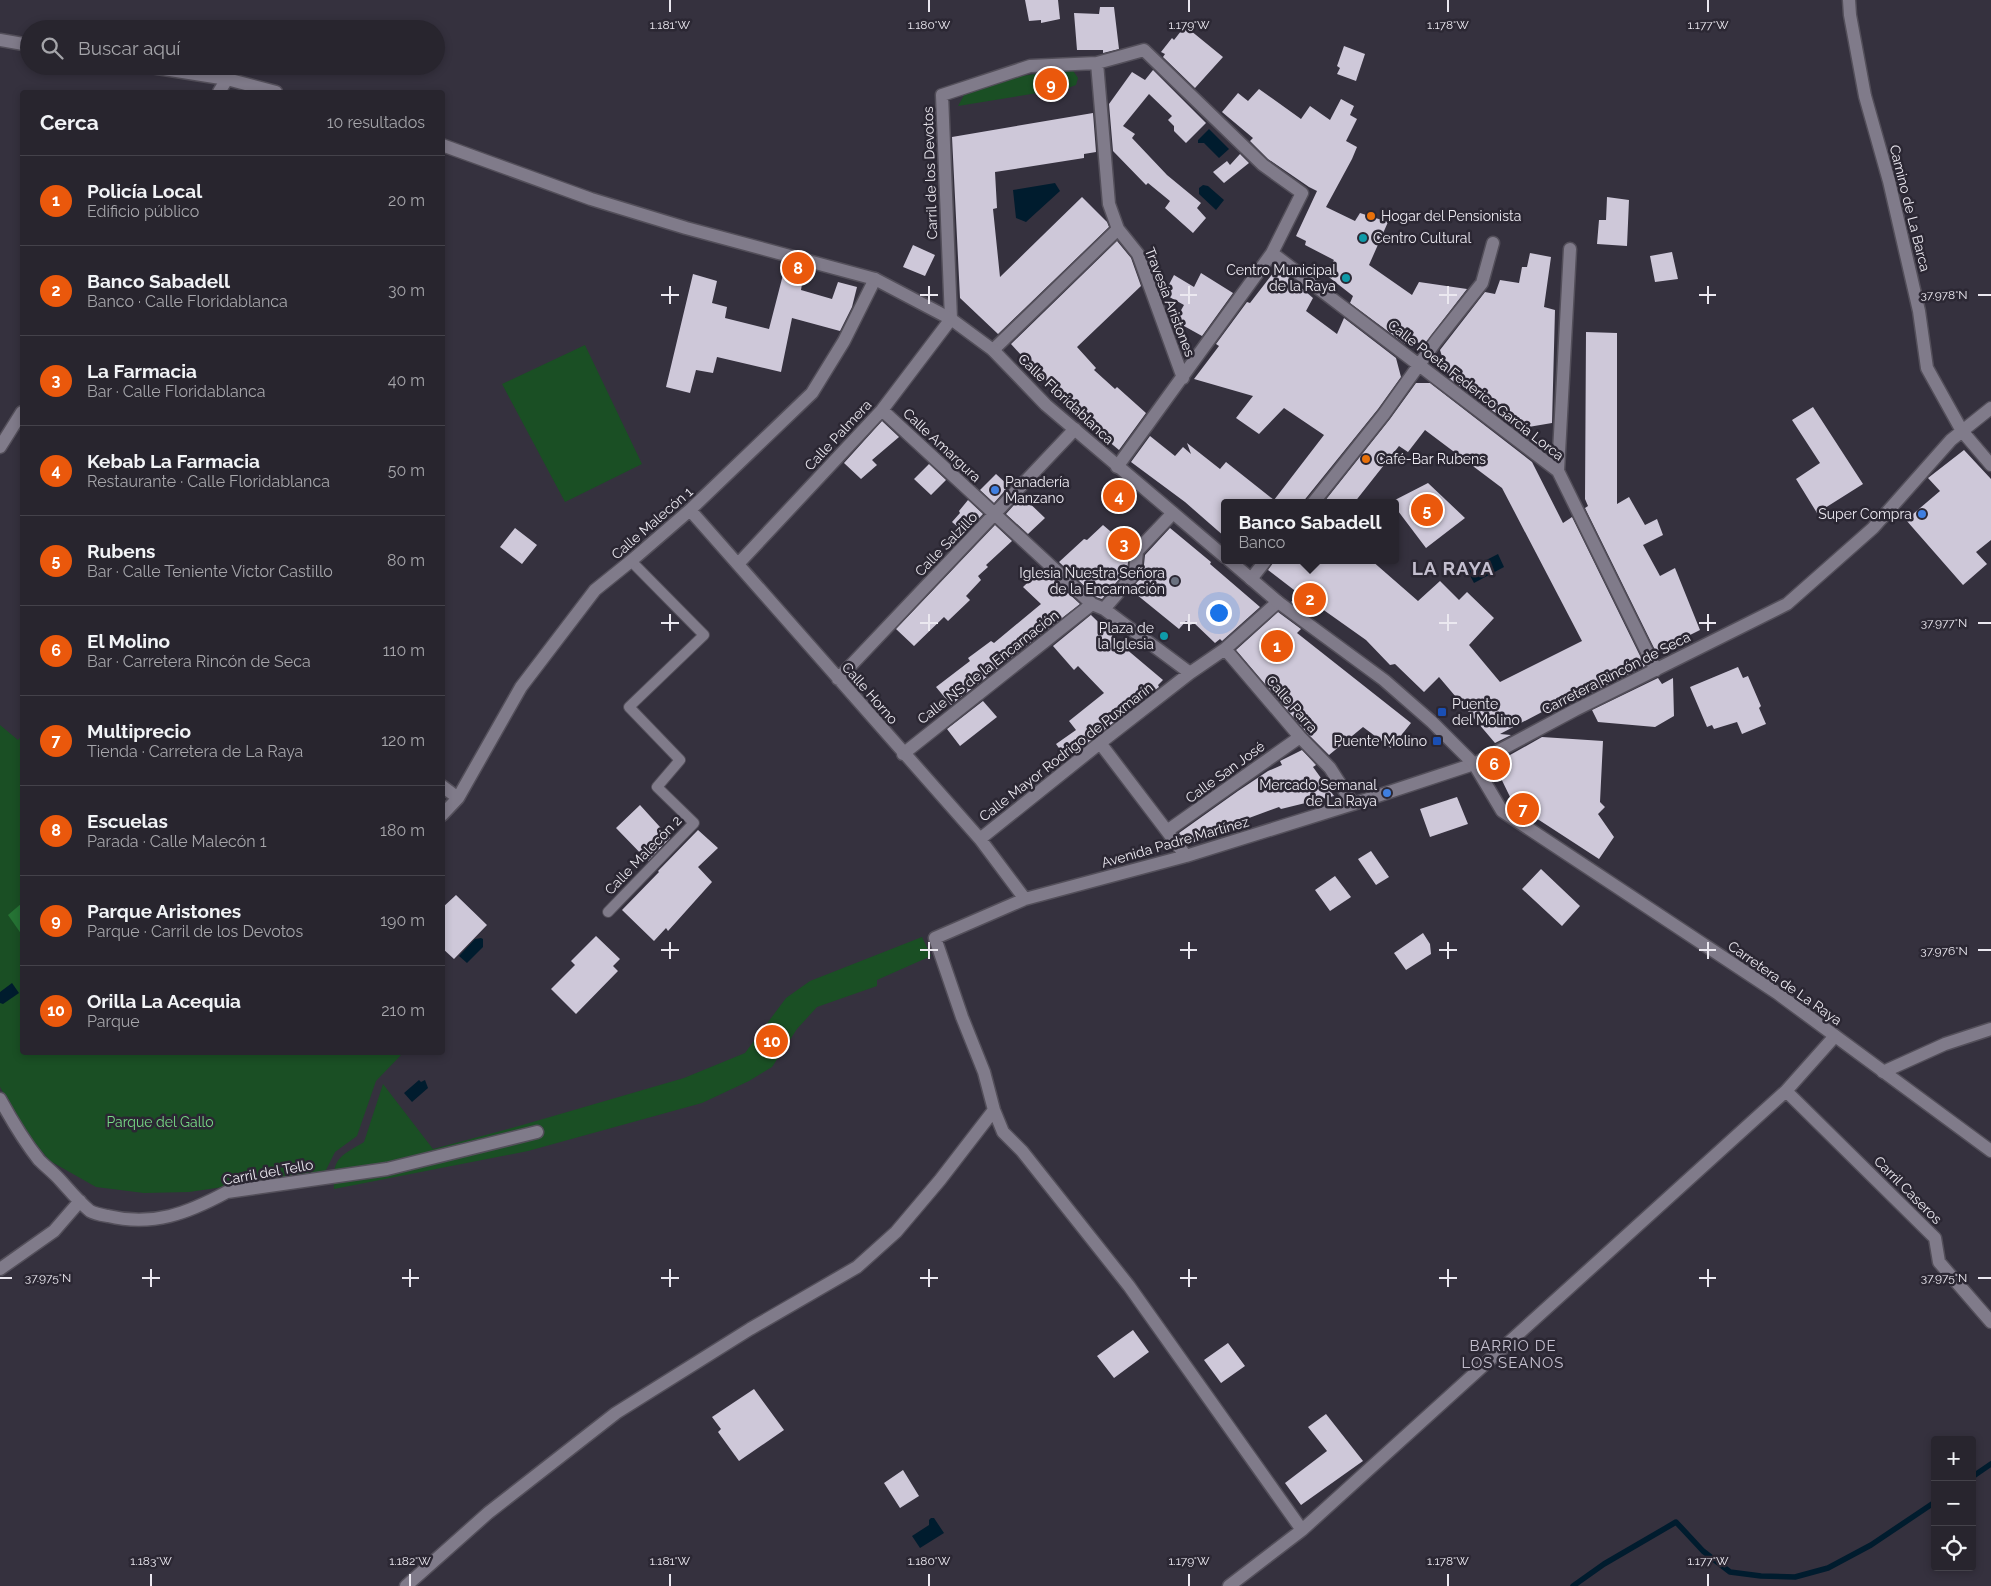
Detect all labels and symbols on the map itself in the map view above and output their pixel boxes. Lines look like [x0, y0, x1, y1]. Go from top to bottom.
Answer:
text: 1.181°W [650, 18, 691, 32]
text: 1.180°W [908, 18, 951, 32]
text: 1.179°W [1168, 18, 1210, 32]
text: 1.178°W [1427, 18, 1469, 32]
text: 1.177°W [1687, 18, 1729, 32]
pin: 9 [1035, 65, 1067, 103]
street label: Carril de los Devotos [920, 106, 940, 240]
street label: Camino de La Barca [1887, 143, 1933, 273]
place label: Hogar del Pensionista [1381, 208, 1521, 224]
marker: Hogar del Pensionista [1365, 210, 1377, 222]
place label: Centro Cultural [1373, 230, 1471, 246]
marker: Centro Cultural [1357, 232, 1369, 244]
street label: Travesía Aristones [1142, 245, 1198, 359]
pin: 8 [782, 249, 814, 287]
place label: Centro Municipal de la Raya [1226, 262, 1336, 294]
marker: Centro Municipal de la Raya [1340, 272, 1352, 284]
text: 37.978°N [1920, 288, 1968, 302]
street label: Calle Poeta Federico García Lorca [1385, 316, 1567, 464]
street label: Calle Floridablanca [1015, 351, 1117, 447]
street label: Calle Palmera [801, 397, 875, 473]
street label: Calle Amargura [900, 405, 984, 485]
place label: Café-Bar Rubens [1376, 451, 1486, 467]
marker: Café-Bar Rubens [1360, 453, 1372, 465]
place label: Panadería Manzano [1005, 474, 1070, 506]
pin: 4 [1103, 477, 1135, 515]
street label: Calle Malecón 1 [608, 483, 696, 563]
marker: Panadería Manzano [989, 484, 1001, 496]
pin: 5 [1411, 491, 1443, 529]
place label: Super Compra [1818, 506, 1912, 522]
marker: Super Compra [1916, 508, 1928, 520]
street label: Calle Salzillo [912, 509, 980, 579]
pin: 3 [1108, 525, 1140, 563]
district label: LA RAYA [1412, 557, 1494, 579]
place label: Iglesia Nuestra Señora de la Encarnación [1019, 565, 1165, 597]
marker: Iglesia Nuestra Señora de la Encarnación [1169, 575, 1181, 587]
pin: 2 [1294, 580, 1326, 618]
your location [1206, 600, 1232, 626]
street label: Calle NS de la Encarnación [914, 607, 1062, 727]
text: 37.977°N [1921, 616, 1967, 630]
place label: Plaza de la Iglesia [1098, 620, 1154, 652]
pin: 1 [1261, 627, 1293, 665]
street label: Carretera Rincón de Seca [1539, 629, 1693, 717]
marker: Plaza de la Iglesia [1158, 630, 1170, 642]
street label: Calle Horno [839, 659, 901, 727]
street label: Calle Parra [1263, 672, 1321, 736]
street label: Calle Mayor Rodrigo de Puxmarín [976, 679, 1156, 825]
place label: Puente del Molino [1452, 696, 1520, 728]
marker: Puente del Molino [1436, 706, 1448, 718]
place label: Puente Molino [1333, 733, 1427, 749]
marker: Puente Molino [1431, 735, 1443, 747]
street label: Calle San José [1182, 738, 1268, 806]
pin: 6 [1478, 745, 1510, 783]
place label: Mercado Semanal de La Raya [1259, 777, 1377, 809]
marker: Mercado Semanal de La Raya [1381, 787, 1393, 799]
pin: 7 [1507, 790, 1539, 828]
street label: Calle Malecón 2 [601, 812, 685, 898]
street label: Avenida Padre Martínez [1099, 813, 1251, 871]
street label: Carretera de La Raya [1725, 938, 1845, 1028]
text: 37.976°N [1920, 944, 1968, 958]
pin: 10 [756, 1022, 788, 1060]
park label: Parque del Gallo [106, 1114, 214, 1130]
street label: Carril Caseros [1871, 1153, 1945, 1227]
street label: Carril del Tello [221, 1156, 315, 1188]
text: 37.975°N [25, 1271, 71, 1285]
text: 37.975°N [1921, 1271, 1967, 1285]
district label: BARRIO DE LOS SEANOS [1462, 1337, 1564, 1372]
text: 1.183°W [130, 1554, 172, 1568]
text: 1.182°W [389, 1554, 431, 1568]
text: 1.181°W [650, 1554, 691, 1568]
text: 1.180°W [908, 1554, 951, 1568]
text: 1.179°W [1168, 1554, 1210, 1568]
text: 1.178°W [1427, 1554, 1469, 1568]
text: 1.177°W [1687, 1554, 1729, 1568]

